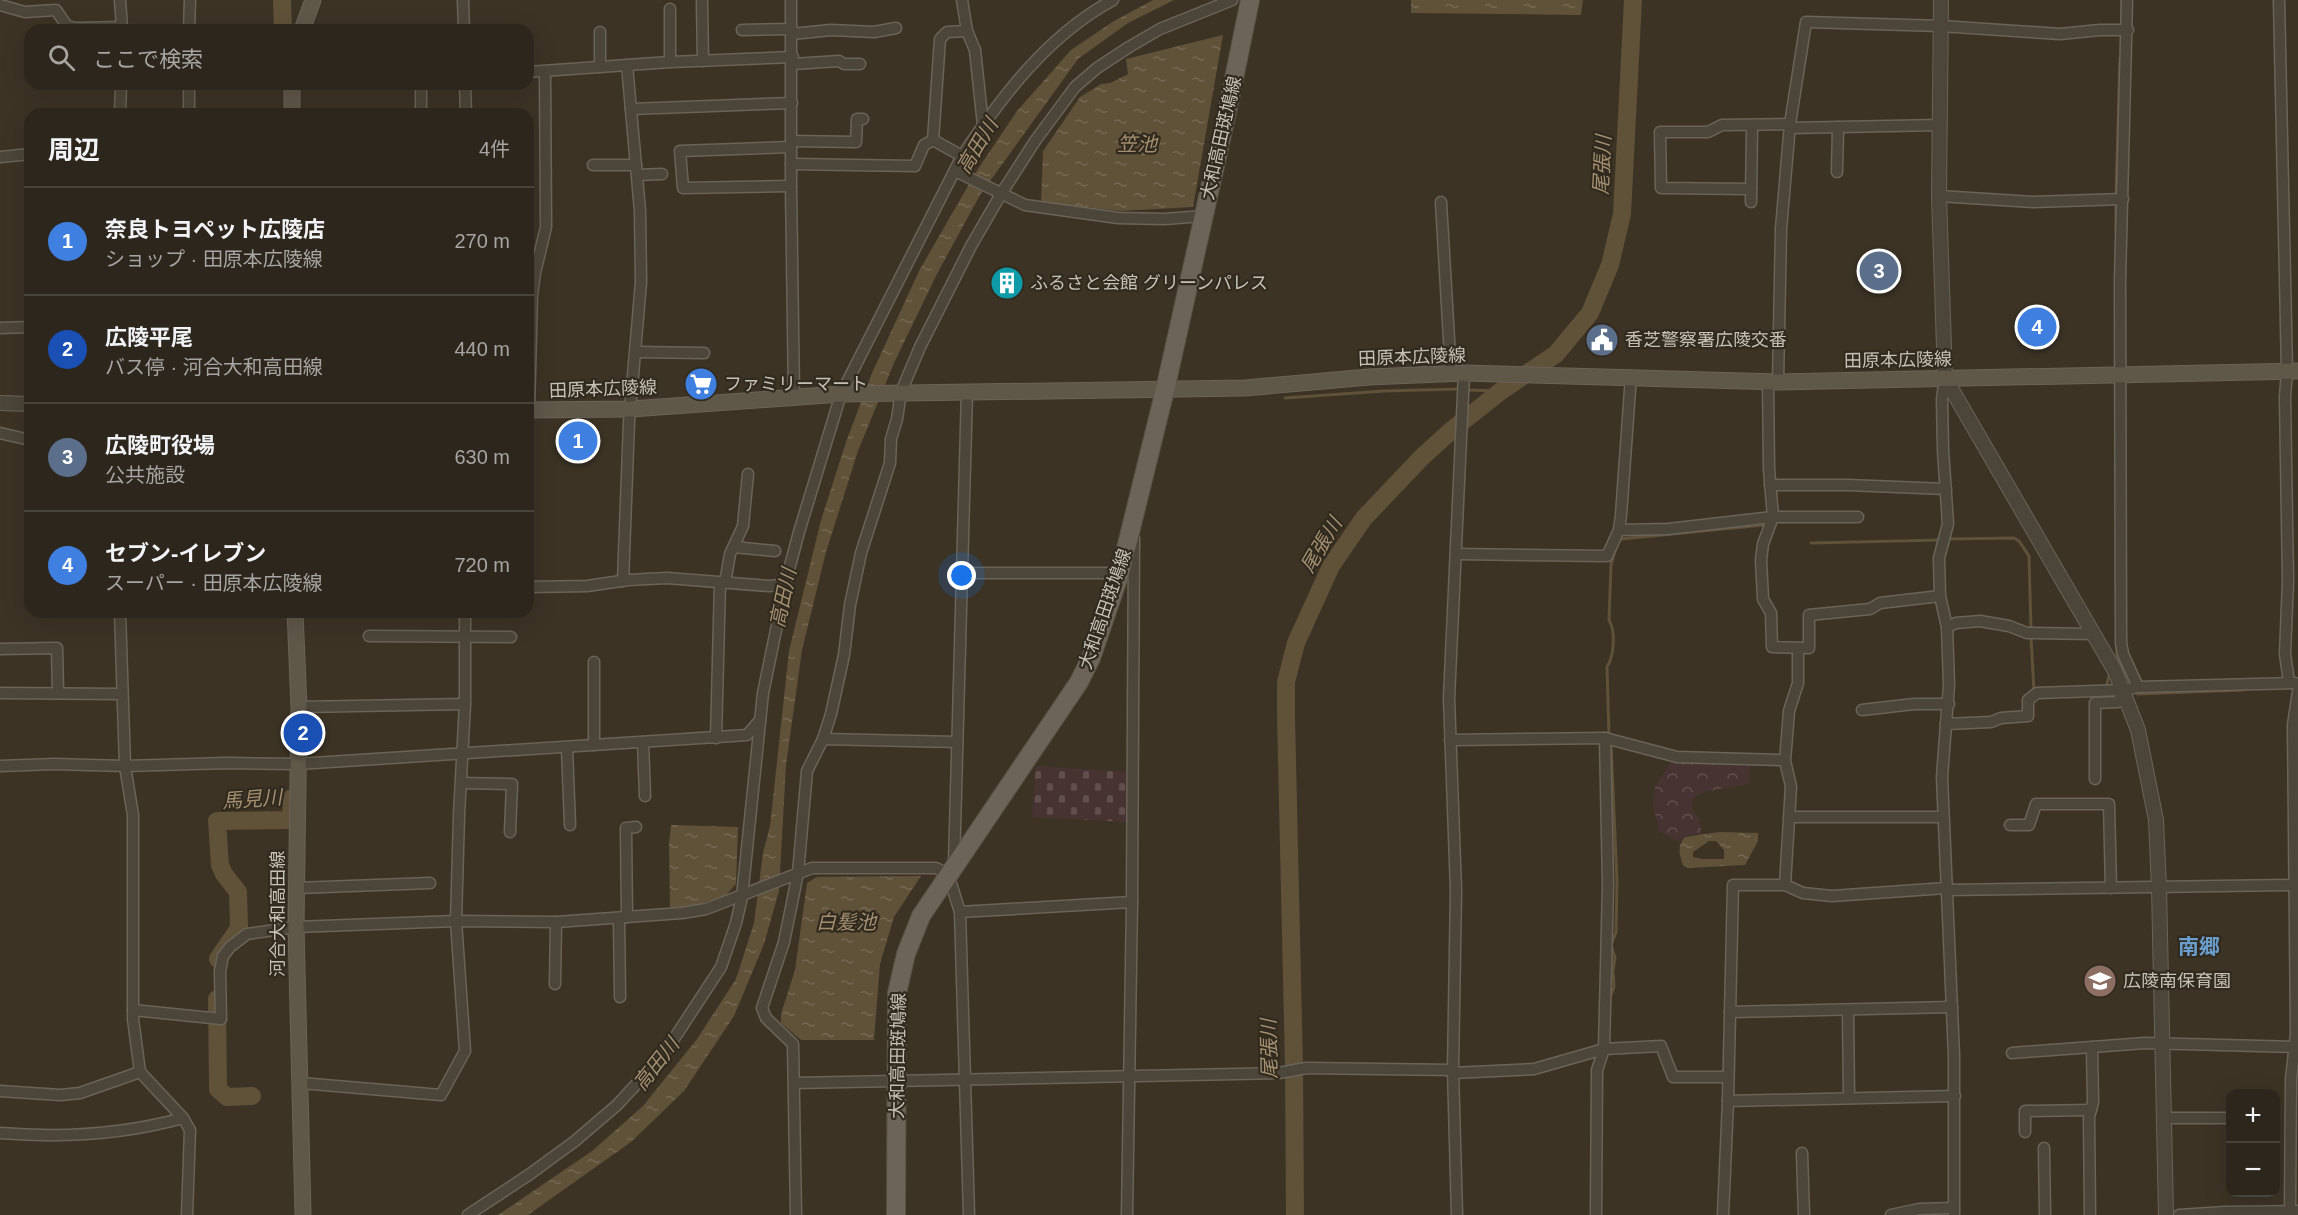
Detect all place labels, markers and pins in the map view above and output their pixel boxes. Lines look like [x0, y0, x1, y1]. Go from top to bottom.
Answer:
pin: 3 [1860, 248, 1898, 294]
building icon: ふるさと会館 グリーンパレス [989, 265, 1025, 301]
place label: ふるさと会館 グリーンパレス [1030, 273, 1268, 293]
pin: 4 [2018, 304, 2056, 350]
public building icon: 香芝警察署広陵交番 [1584, 322, 1620, 358]
place label: 香芝警察署広陵交番 [1625, 330, 1787, 350]
supermarket icon: ファミリーマート [683, 366, 719, 402]
place label: ファミリーマート [724, 374, 868, 394]
pin: 1 [558, 418, 598, 464]
pin: 2 [284, 710, 322, 756]
school or university icon: 広陵南保育園 [2082, 963, 2118, 999]
place label: 広陵南保育園 [2123, 971, 2231, 991]

